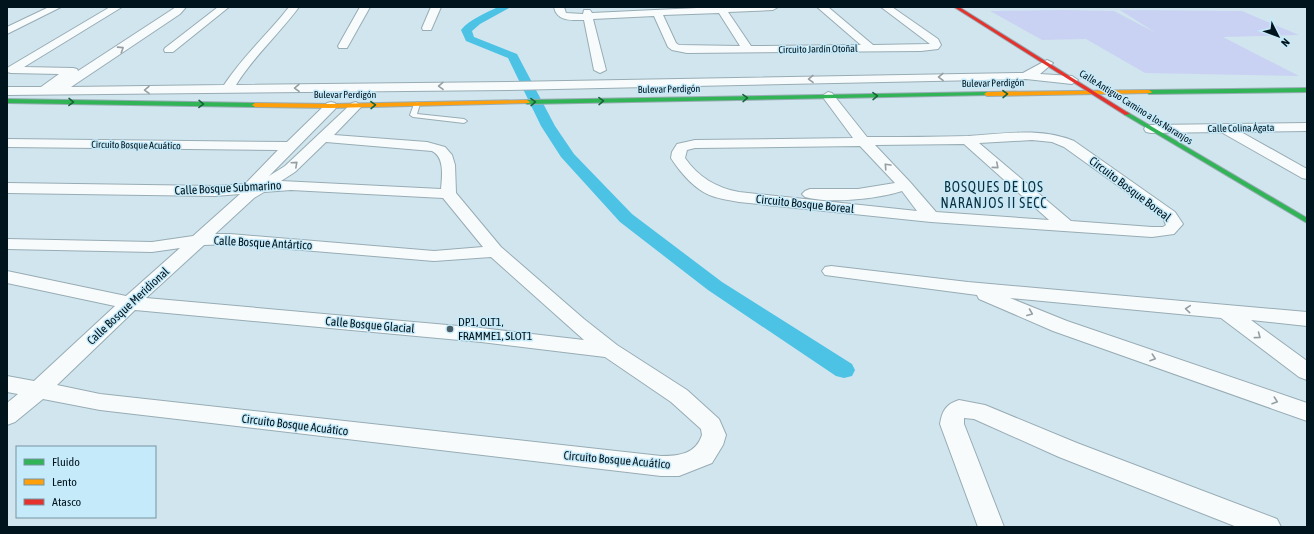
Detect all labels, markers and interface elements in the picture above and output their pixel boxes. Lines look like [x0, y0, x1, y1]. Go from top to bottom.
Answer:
north arrow [1258, 16, 1298, 56]
text: N [1279, 36, 1292, 49]
street label: Circuito Jardín Otoñal [778, 43, 858, 55]
one-way arrow [116, 47, 123, 54]
street label: Calle Antiguo Camino a los Naranjos [1077, 68, 1195, 147]
one-way arrow [938, 73, 944, 81]
one-way arrow [808, 75, 814, 83]
street label: Bulevar Perdigón [962, 77, 1025, 89]
one-way arrow [438, 82, 444, 90]
street label: Bulevar Perdigón [638, 83, 701, 95]
one-way arrow [294, 84, 300, 92]
one-way arrow [144, 86, 150, 94]
street label: Bulevar Perdigón [314, 89, 376, 100]
one-way arrow [1002, 90, 1008, 98]
one-way arrow [872, 92, 878, 100]
one-way arrow [742, 94, 748, 102]
one-way arrow [598, 97, 604, 105]
one-way arrow [68, 98, 74, 106]
one-way arrow [530, 98, 536, 106]
one-way arrow [198, 100, 204, 108]
one-way arrow [370, 101, 376, 109]
street label: Calle Colina Ágata [1208, 122, 1275, 134]
street label: Circuito Bosque Acuático [91, 139, 181, 151]
street label: Circuito Bosque Boreal [1086, 154, 1174, 225]
one-way arrow [290, 161, 298, 168]
one-way arrow [992, 161, 999, 168]
one-way arrow [884, 163, 892, 171]
street label: Calle Bosque Submarino [174, 178, 282, 198]
district label: BOSQUES DE LOS NARANJOS II SECC [941, 179, 1047, 211]
street label: Circuito Bosque Boreal [755, 192, 856, 216]
street label: Calle Bosque Antártico [213, 233, 313, 253]
street label: Calle Bosque Meridional [84, 264, 172, 348]
one-way arrow [1185, 304, 1191, 313]
one-way arrow [1027, 309, 1034, 317]
street label: Calle Bosque Glacial [325, 314, 416, 336]
place label: DP1, OLT1, FRAMME1, SLOT1 [458, 315, 533, 343]
marker: DP1, OLT1, FRAMME1, SLOT1 [445, 324, 455, 334]
one-way arrow [1254, 331, 1261, 338]
one-way arrow [1149, 353, 1156, 362]
one-way arrow [1272, 396, 1279, 404]
street label: Circuito Bosque Acuático [241, 412, 350, 439]
legend [16, 446, 156, 518]
street label: Circuito Bosque Acuático [563, 448, 671, 472]
text: Fluido [52, 455, 80, 469]
text: Lento [52, 475, 77, 489]
text: Atasco [52, 495, 82, 509]

